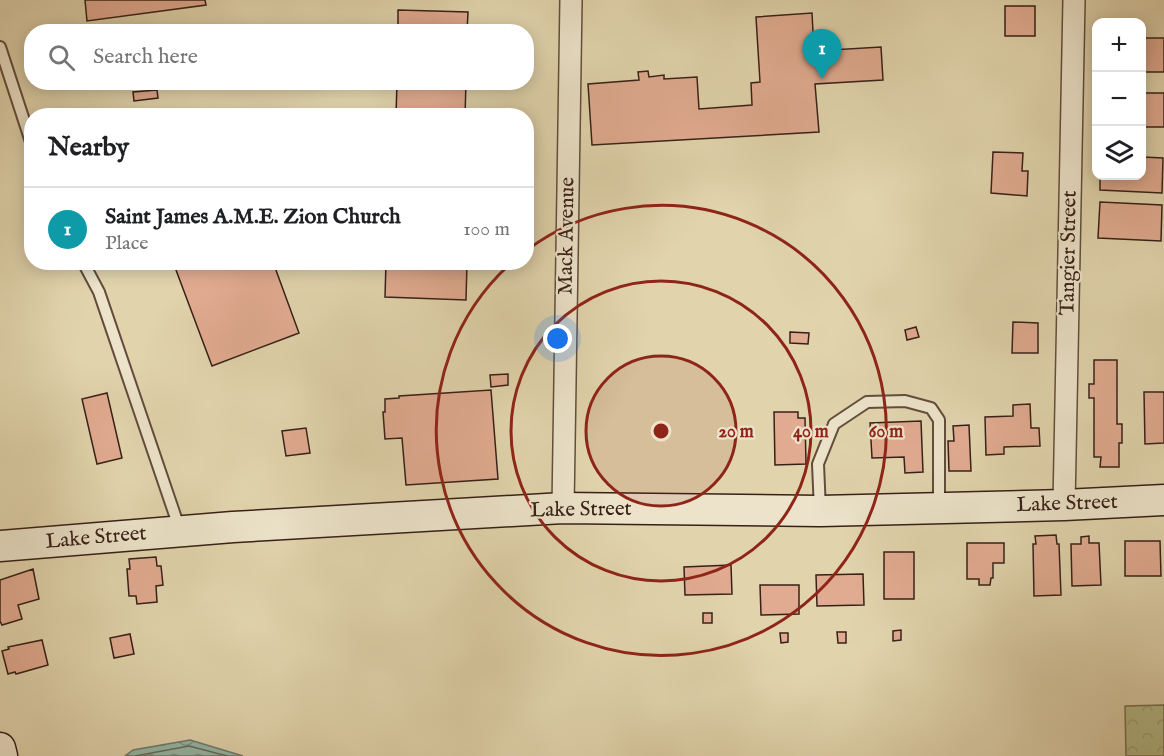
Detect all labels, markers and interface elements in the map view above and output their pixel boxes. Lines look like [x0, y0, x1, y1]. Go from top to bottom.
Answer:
map controls [1092, 18, 1146, 180]
button: + [1092, 18, 1146, 72]
search box [24, 24, 534, 90]
pin: 1 [802, 29, 842, 79]
icon: search [45, 41, 78, 74]
text: Search here [93, 43, 198, 71]
button: − [1092, 72, 1146, 126]
button: layers [1092, 126, 1146, 180]
text: Nearby [48, 131, 129, 164]
street label: Mack Avenue [552, 176, 582, 295]
street label: Tangier Street [1054, 190, 1084, 316]
text: Saint James A.M.E. Zion Church [105, 203, 401, 231]
text: 1 [64, 217, 71, 242]
text: 100 m [463, 217, 510, 242]
text: Place [105, 231, 148, 256]
your location [543, 324, 572, 353]
centre of rings [651, 421, 671, 441]
text: 20 m [718, 421, 754, 444]
text: 40 m [793, 421, 829, 444]
text: 60 m [869, 421, 903, 444]
street label: Lake Street [1016, 489, 1118, 519]
street label: Lake Street [530, 496, 632, 524]
street label: Lake Street [44, 520, 148, 556]

